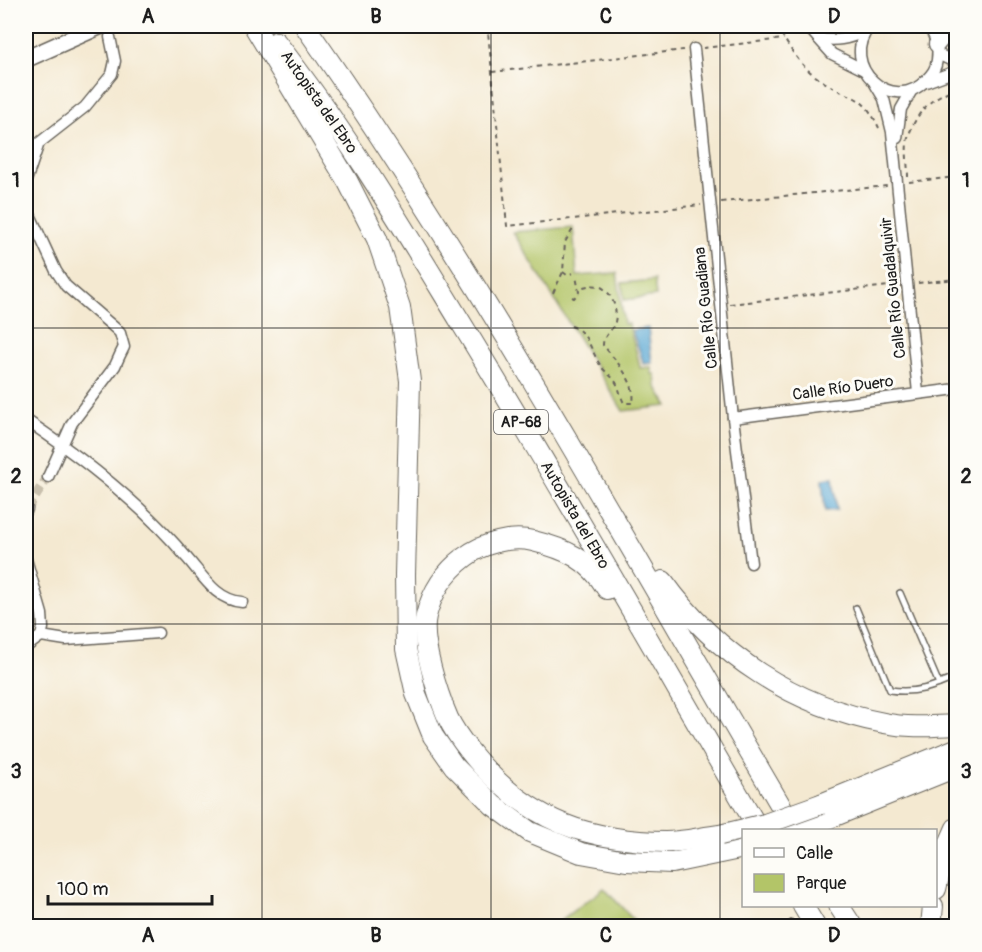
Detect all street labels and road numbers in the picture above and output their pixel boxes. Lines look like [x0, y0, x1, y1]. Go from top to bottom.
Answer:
street label: Autopista del Ebro [276, 47, 362, 158]
street label: Calle Río Guadalquivir [876, 216, 910, 360]
street label: Calle Río Guadiana [690, 246, 722, 370]
street label: Calle Río Duero [791, 371, 895, 405]
road number: AP-68 [494, 410, 548, 434]
street label: Autopista del Ebro [536, 458, 614, 573]

